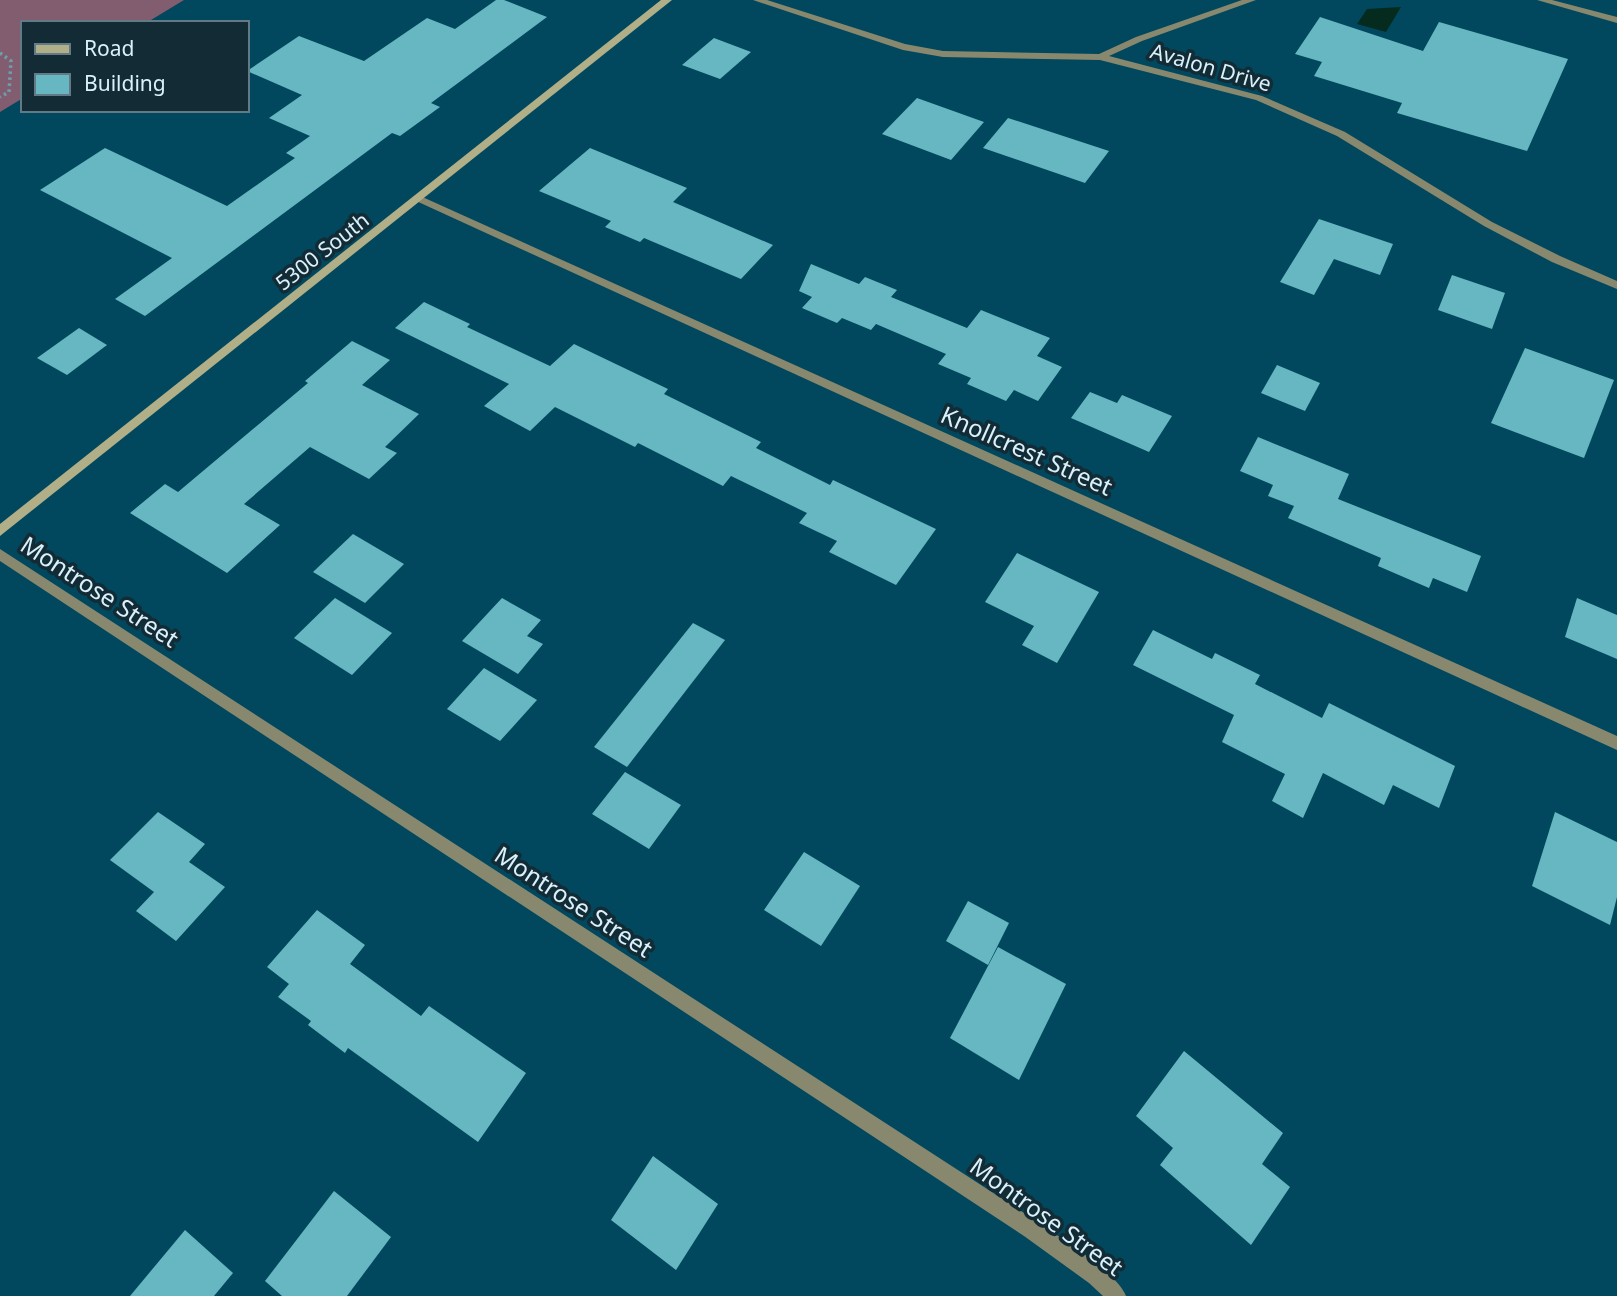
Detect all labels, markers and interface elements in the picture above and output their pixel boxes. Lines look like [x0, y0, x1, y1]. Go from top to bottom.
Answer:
legend [21, 21, 248, 112]
text: Road [84, 34, 134, 62]
street label: Avalon Drive [1147, 36, 1275, 98]
text: Building [84, 69, 166, 97]
street label: 5300 South [270, 206, 374, 296]
street label: Knollcrest Street [936, 397, 1118, 503]
street label: Montrose Street [15, 528, 186, 655]
street label: Montrose Street [489, 838, 660, 965]
street label: Montrose Street [964, 1149, 1131, 1283]

